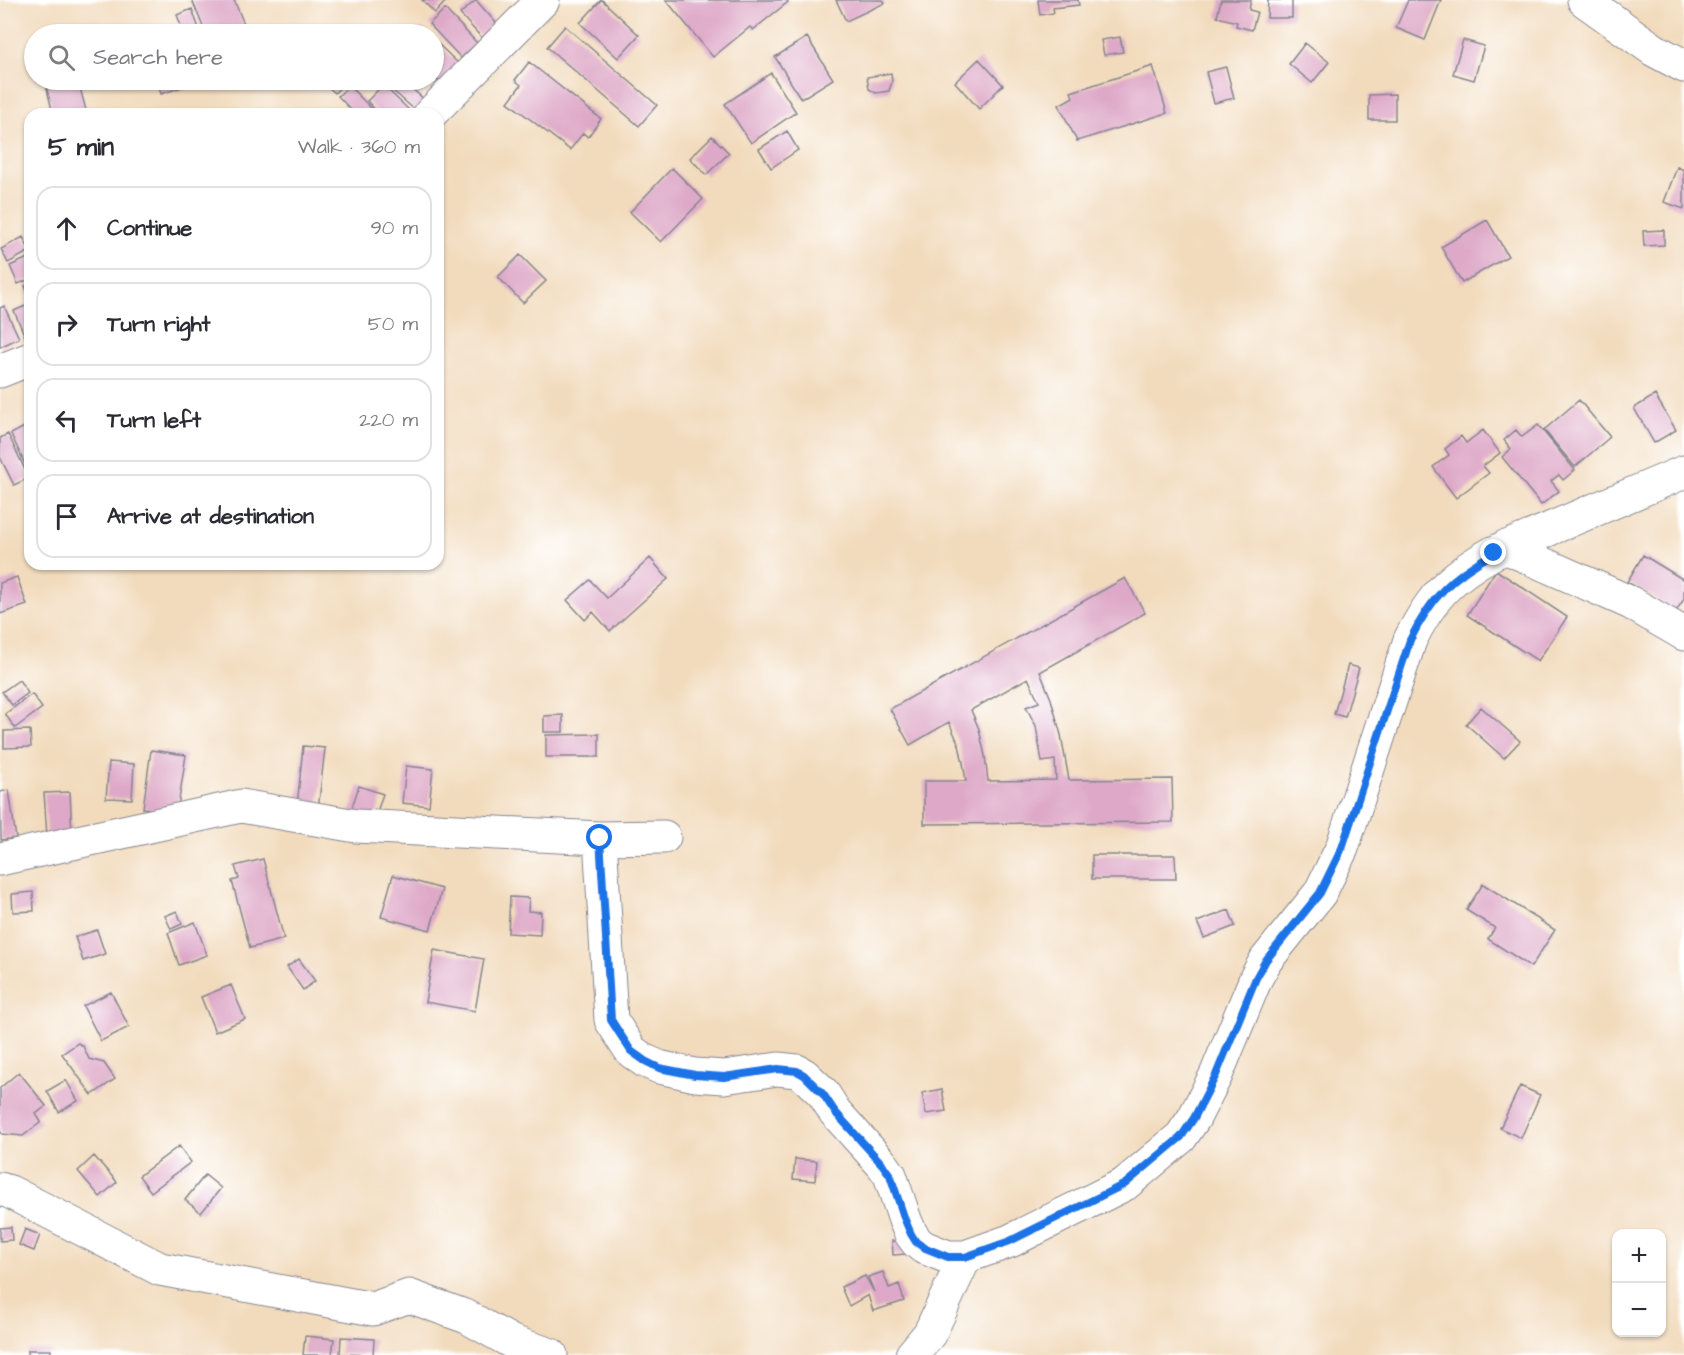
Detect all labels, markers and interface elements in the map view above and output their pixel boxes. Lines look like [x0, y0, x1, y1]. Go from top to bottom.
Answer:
search box [24, 24, 444, 90]
icon: search [45, 41, 78, 74]
text: Search here [93, 42, 223, 73]
text: 5 min [48, 129, 114, 165]
text: Walk · 360 m [298, 133, 420, 161]
icon: ahead [50, 212, 83, 245]
text: Continue [107, 213, 192, 244]
text: 90 m [370, 214, 418, 242]
icon: right [50, 308, 83, 341]
text: Turn right [107, 309, 210, 340]
text: 50 m [368, 310, 418, 338]
icon: left [50, 404, 83, 437]
text: Turn left [107, 405, 201, 436]
text: 220 m [359, 406, 418, 434]
icon: arrive [50, 500, 83, 533]
text: Arrive at destination [107, 501, 314, 532]
route end [1480, 539, 1506, 565]
route start [586, 824, 612, 850]
map controls [1612, 1229, 1666, 1337]
button: + [1612, 1229, 1666, 1283]
button: − [1612, 1283, 1666, 1337]

